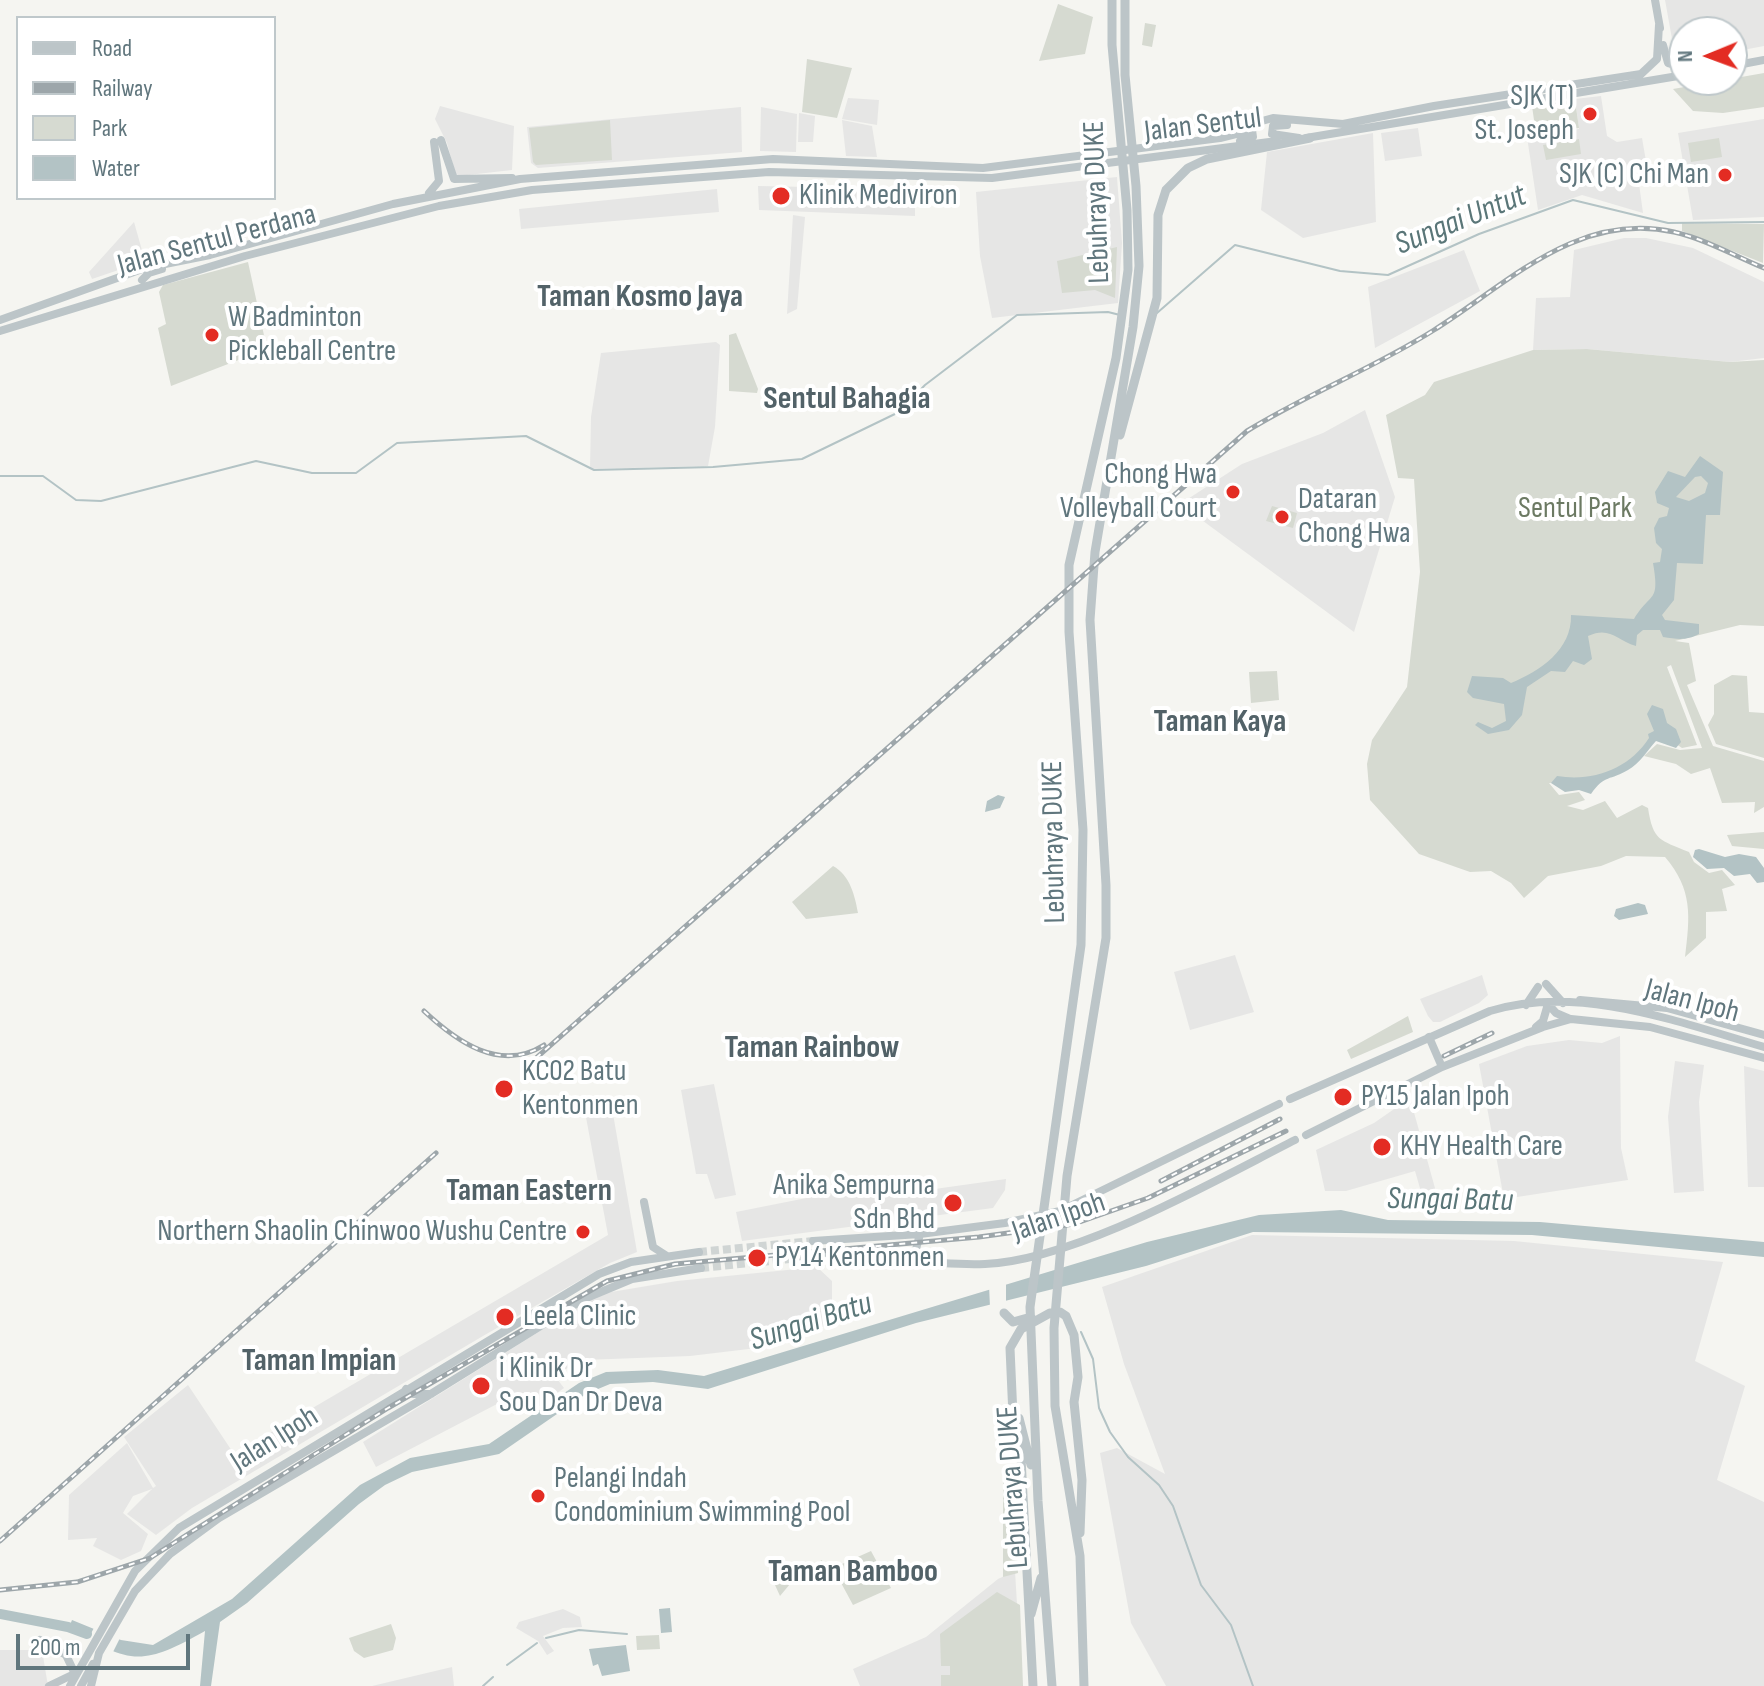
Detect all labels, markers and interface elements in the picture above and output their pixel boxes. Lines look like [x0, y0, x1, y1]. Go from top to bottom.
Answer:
legend [16, 16, 276, 200]
north arrow [1668, 16, 1748, 96]
text: Road [92, 34, 132, 63]
text: N [1672, 50, 1699, 63]
text: Railway [92, 74, 152, 103]
place label: SJK (T) St. Joseph [1475, 79, 1574, 150]
street label: Jalan Sentul [1142, 101, 1264, 151]
marker: SJK (T) St. Joseph [1581, 105, 1599, 123]
text: Park [92, 114, 127, 143]
street label: Lebuhraya DUKE [1077, 120, 1119, 284]
text: Water [92, 154, 140, 183]
place label: SJK (C) Chi Man [1559, 157, 1709, 193]
marker: SJK (C) Chi Man [1716, 166, 1734, 184]
water label: Sungai Untut [1390, 177, 1532, 265]
place label: Klinik Mediviron [799, 178, 958, 214]
marker: Klinik Mediviron [770, 185, 792, 207]
street label: Jalan Sentul Perdana [114, 197, 320, 285]
district label: Taman Kosmo Jaya [537, 279, 743, 317]
place label: W Badminton Pickleball Centre [228, 300, 396, 370]
marker: W Badminton Pickleball Centre [203, 326, 221, 344]
district label: Sentul Bahagia [763, 381, 931, 419]
place label: Chong Hwa Volleyball Court [1060, 457, 1217, 528]
place label: Dataran Chong Hwa [1298, 482, 1411, 552]
marker: Chong Hwa Volleyball Court [1224, 483, 1242, 501]
park label: Sentul Park [1518, 491, 1632, 527]
marker: Dataran Chong Hwa [1273, 508, 1291, 526]
district label: Taman Kaya [1154, 704, 1286, 742]
street label: Lebuhraya DUKE [1036, 760, 1074, 924]
street label: Jalan Ipoh [1641, 972, 1743, 1032]
district label: Taman Rainbow [725, 1030, 899, 1068]
place label: KC02 Batu Kentonmen [522, 1054, 639, 1124]
marker: KC02 Batu Kentonmen [493, 1078, 515, 1100]
place label: PY15 Jalan Ipoh [1361, 1079, 1510, 1115]
marker: PY15 Jalan Ipoh [1332, 1086, 1354, 1108]
place label: KHY Health Care [1400, 1129, 1563, 1165]
marker: KHY Health Care [1371, 1136, 1393, 1158]
place label: Anika Sempurna Sdn Bhd [773, 1168, 935, 1238]
district label: Taman Eastern [446, 1173, 612, 1211]
water label: Sungai Batu [1387, 1181, 1513, 1221]
street label: Jalan Ipoh [1008, 1185, 1110, 1251]
marker: Anika Sempurna Sdn Bhd [942, 1192, 964, 1214]
place label: Northern Shaolin Chinwoo Wushu Centre [157, 1214, 567, 1250]
marker: Northern Shaolin Chinwoo Wushu Centre [574, 1223, 592, 1241]
place label: PY14 Kentonmen [775, 1240, 944, 1276]
marker: PY14 Kentonmen [746, 1247, 768, 1269]
water label: Sungai Batu [745, 1285, 877, 1361]
place label: Leela Clinic [523, 1299, 637, 1335]
marker: Leela Clinic [494, 1306, 516, 1328]
district label: Taman Impian [242, 1343, 396, 1381]
place label: i Klinik Dr Sou Dan Dr Deva [499, 1351, 663, 1422]
marker: i Klinik Dr Sou Dan Dr Deva [470, 1375, 492, 1397]
street label: Jalan Ipoh [225, 1399, 325, 1481]
street label: Lebuhraya DUKE [990, 1404, 1038, 1570]
place label: Pelangi Indah Condominium Swimming Pool [554, 1461, 850, 1532]
marker: Pelangi Indah Condominium Swimming Pool [529, 1487, 547, 1505]
district label: Taman Bamboo [768, 1554, 938, 1592]
scale bar [20, 1618, 194, 1668]
text: 200 m [30, 1633, 81, 1662]

